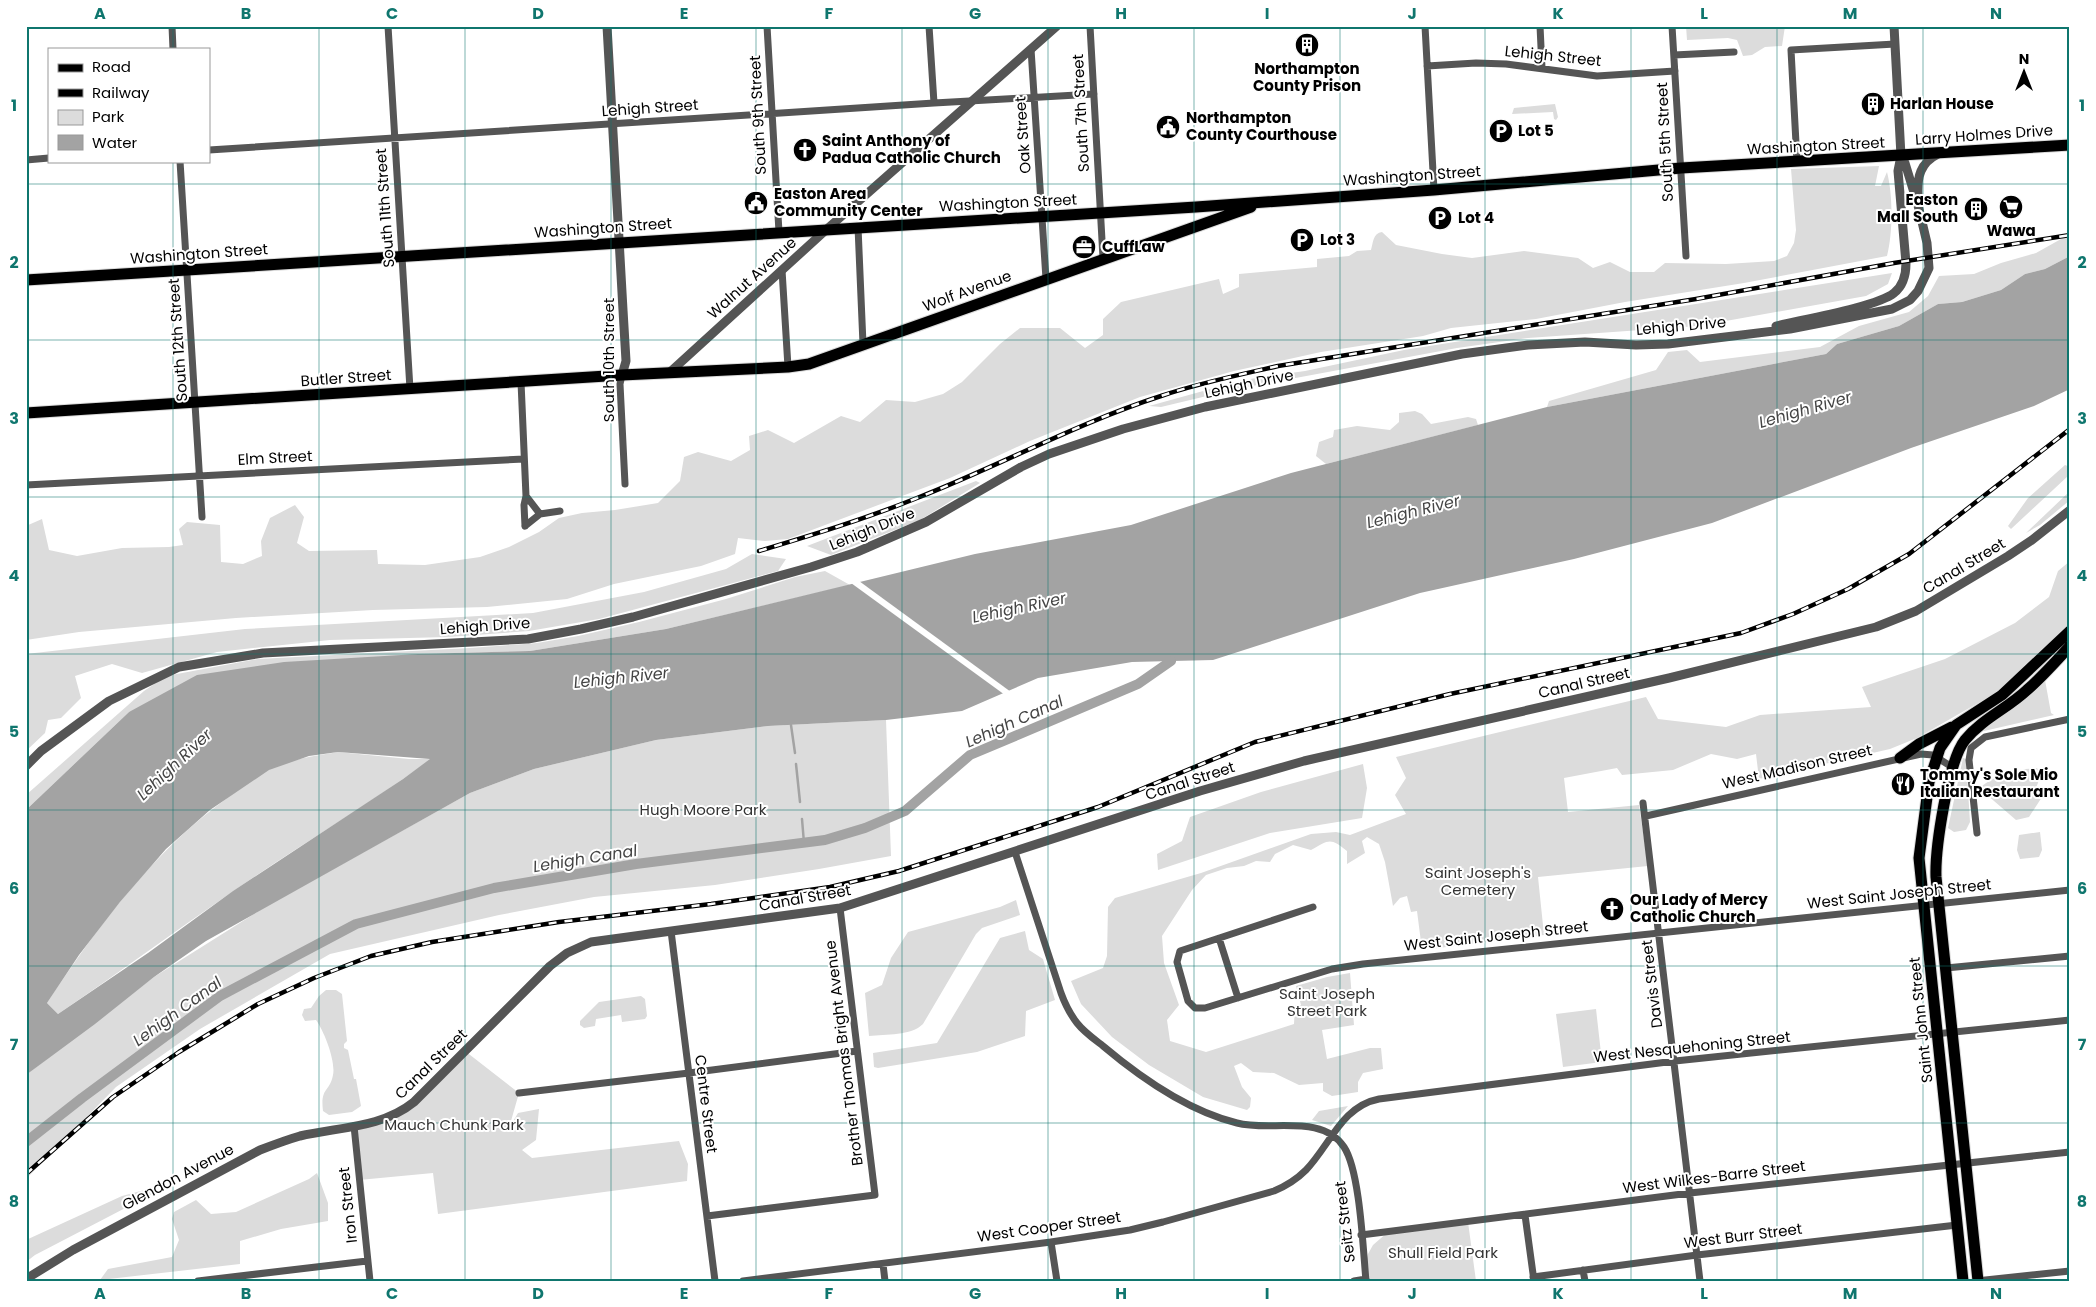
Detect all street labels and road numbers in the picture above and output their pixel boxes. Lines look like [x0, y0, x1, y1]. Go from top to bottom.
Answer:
street label: Lehigh Street [1504, 40, 1602, 71]
street label: South 7th Street [1067, 53, 1094, 173]
street label: South 9th Street [744, 55, 771, 175]
street label: South 5th Street [1651, 82, 1678, 202]
street label: Lehigh Street [601, 94, 699, 121]
street label: Oak Street [1009, 96, 1036, 174]
street label: Larry Holmes Drive [1914, 119, 2054, 150]
street label: Washington Street [1746, 131, 1886, 160]
street label: South 11th Street [370, 148, 399, 268]
street label: Washington Street [1342, 160, 1482, 191]
street label: Washington Street [938, 188, 1078, 217]
street label: Washington Street [533, 212, 673, 243]
street label: Walnut Avenue [702, 232, 801, 323]
street label: Washington Street [129, 238, 269, 269]
street label: Wolf Avenue [919, 265, 1014, 316]
street label: South 12th Street [163, 278, 192, 402]
street label: South 10th Street [598, 298, 619, 422]
street label: Lehigh Drive [1635, 311, 1727, 340]
street label: Butler Street [300, 364, 392, 391]
street label: Lehigh Drive [1202, 364, 1295, 403]
street label: Elm Street [237, 445, 313, 470]
street label: Lehigh Drive [826, 502, 918, 555]
street label: Canal Street [1918, 533, 2009, 599]
street label: Lehigh Drive [439, 612, 531, 639]
street label: Canal Street [1536, 662, 1632, 703]
street label: West Madison Street [1720, 739, 1874, 794]
street label: Canal Street [1142, 756, 1237, 805]
street label: West Saint Joseph Street [1806, 873, 1992, 914]
street label: Canal Street [757, 879, 853, 916]
street label: West Saint Joseph Street [1403, 915, 1589, 956]
street label: Brother Thomas Bright Avenue [819, 939, 868, 1167]
street label: Davis Street [1636, 939, 1667, 1029]
street label: Saint John Street [1903, 956, 1938, 1084]
street label: Canal Street [390, 1024, 471, 1104]
street label: West Nesquehoning Street [1592, 1026, 1792, 1067]
street label: Centre Street [690, 1054, 723, 1154]
street label: Glendon Avenue [118, 1138, 237, 1215]
street label: West Wilkes-Barre Street [1621, 1155, 1807, 1198]
street label: Iron Street [333, 1166, 362, 1244]
street label: Seitz Street [1329, 1180, 1360, 1264]
street label: West Cooper Street [976, 1206, 1122, 1247]
street label: West Burr Street [1683, 1218, 1803, 1253]

